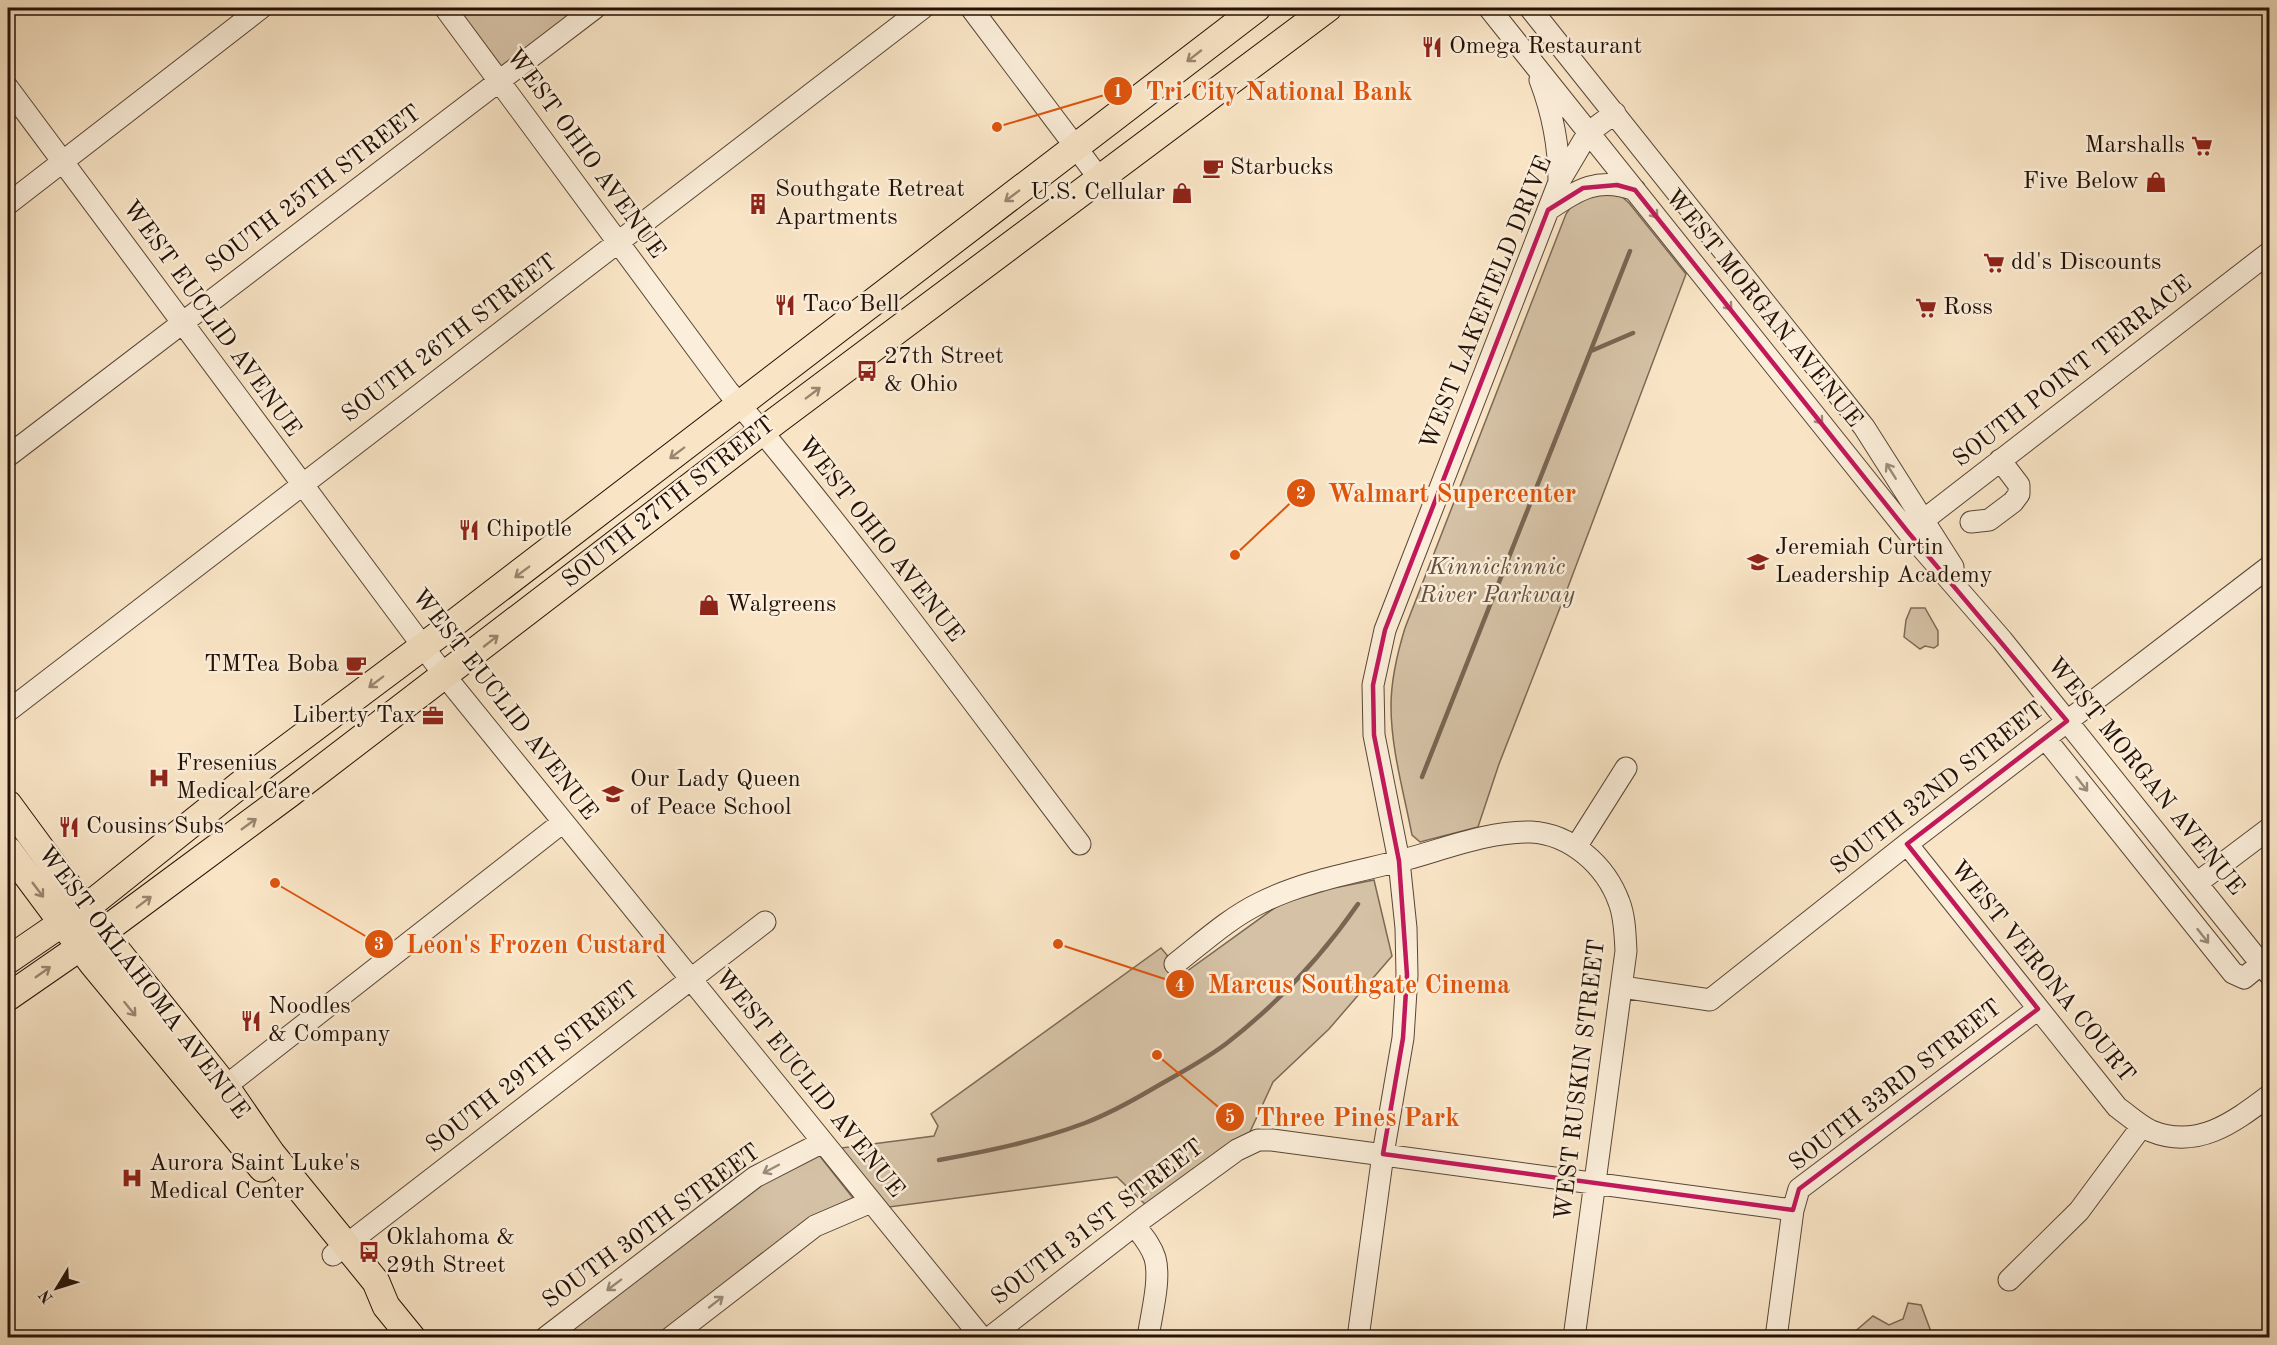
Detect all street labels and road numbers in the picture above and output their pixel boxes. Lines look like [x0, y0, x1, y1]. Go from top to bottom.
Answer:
street label: WEST OHIO AVENUE [501, 45, 669, 263]
street label: SOUTH 25TH STREET [202, 101, 426, 279]
street label: WEST LAKEFIELD DRIVE [1417, 153, 1557, 453]
street label: WEST MORGAN AVENUE [1660, 186, 1866, 432]
street label: WEST EUCLID AVENUE [117, 196, 305, 442]
street label: SOUTH 26TH STREET [338, 250, 562, 428]
street label: SOUTH POINT TERRACE [1949, 272, 2197, 472]
street label: SOUTH 27TH STREET [558, 413, 780, 593]
street label: WEST OHIO AVENUE [793, 433, 967, 647]
street label: WEST EUCLID AVENUE [407, 585, 601, 825]
street label: WEST MORGAN AVENUE [2042, 654, 2248, 900]
street label: SOUTH 32ND STREET [1827, 698, 2049, 880]
street label: WEST OKLAHOMA AVENUE [33, 842, 253, 1124]
street label: WEST VERONA COURT [1945, 856, 2139, 1088]
street label: WEST RUSKIN STREET [1552, 938, 1610, 1222]
street label: WEST EUCLID AVENUE [710, 965, 908, 1203]
street label: SOUTH 29TH STREET [422, 978, 644, 1158]
street label: SOUTH 33RD STREET [1785, 996, 2007, 1176]
street label: SOUTH 31ST STREET [988, 1136, 1208, 1310]
street label: SOUTH 30TH STREET [539, 1140, 765, 1314]

